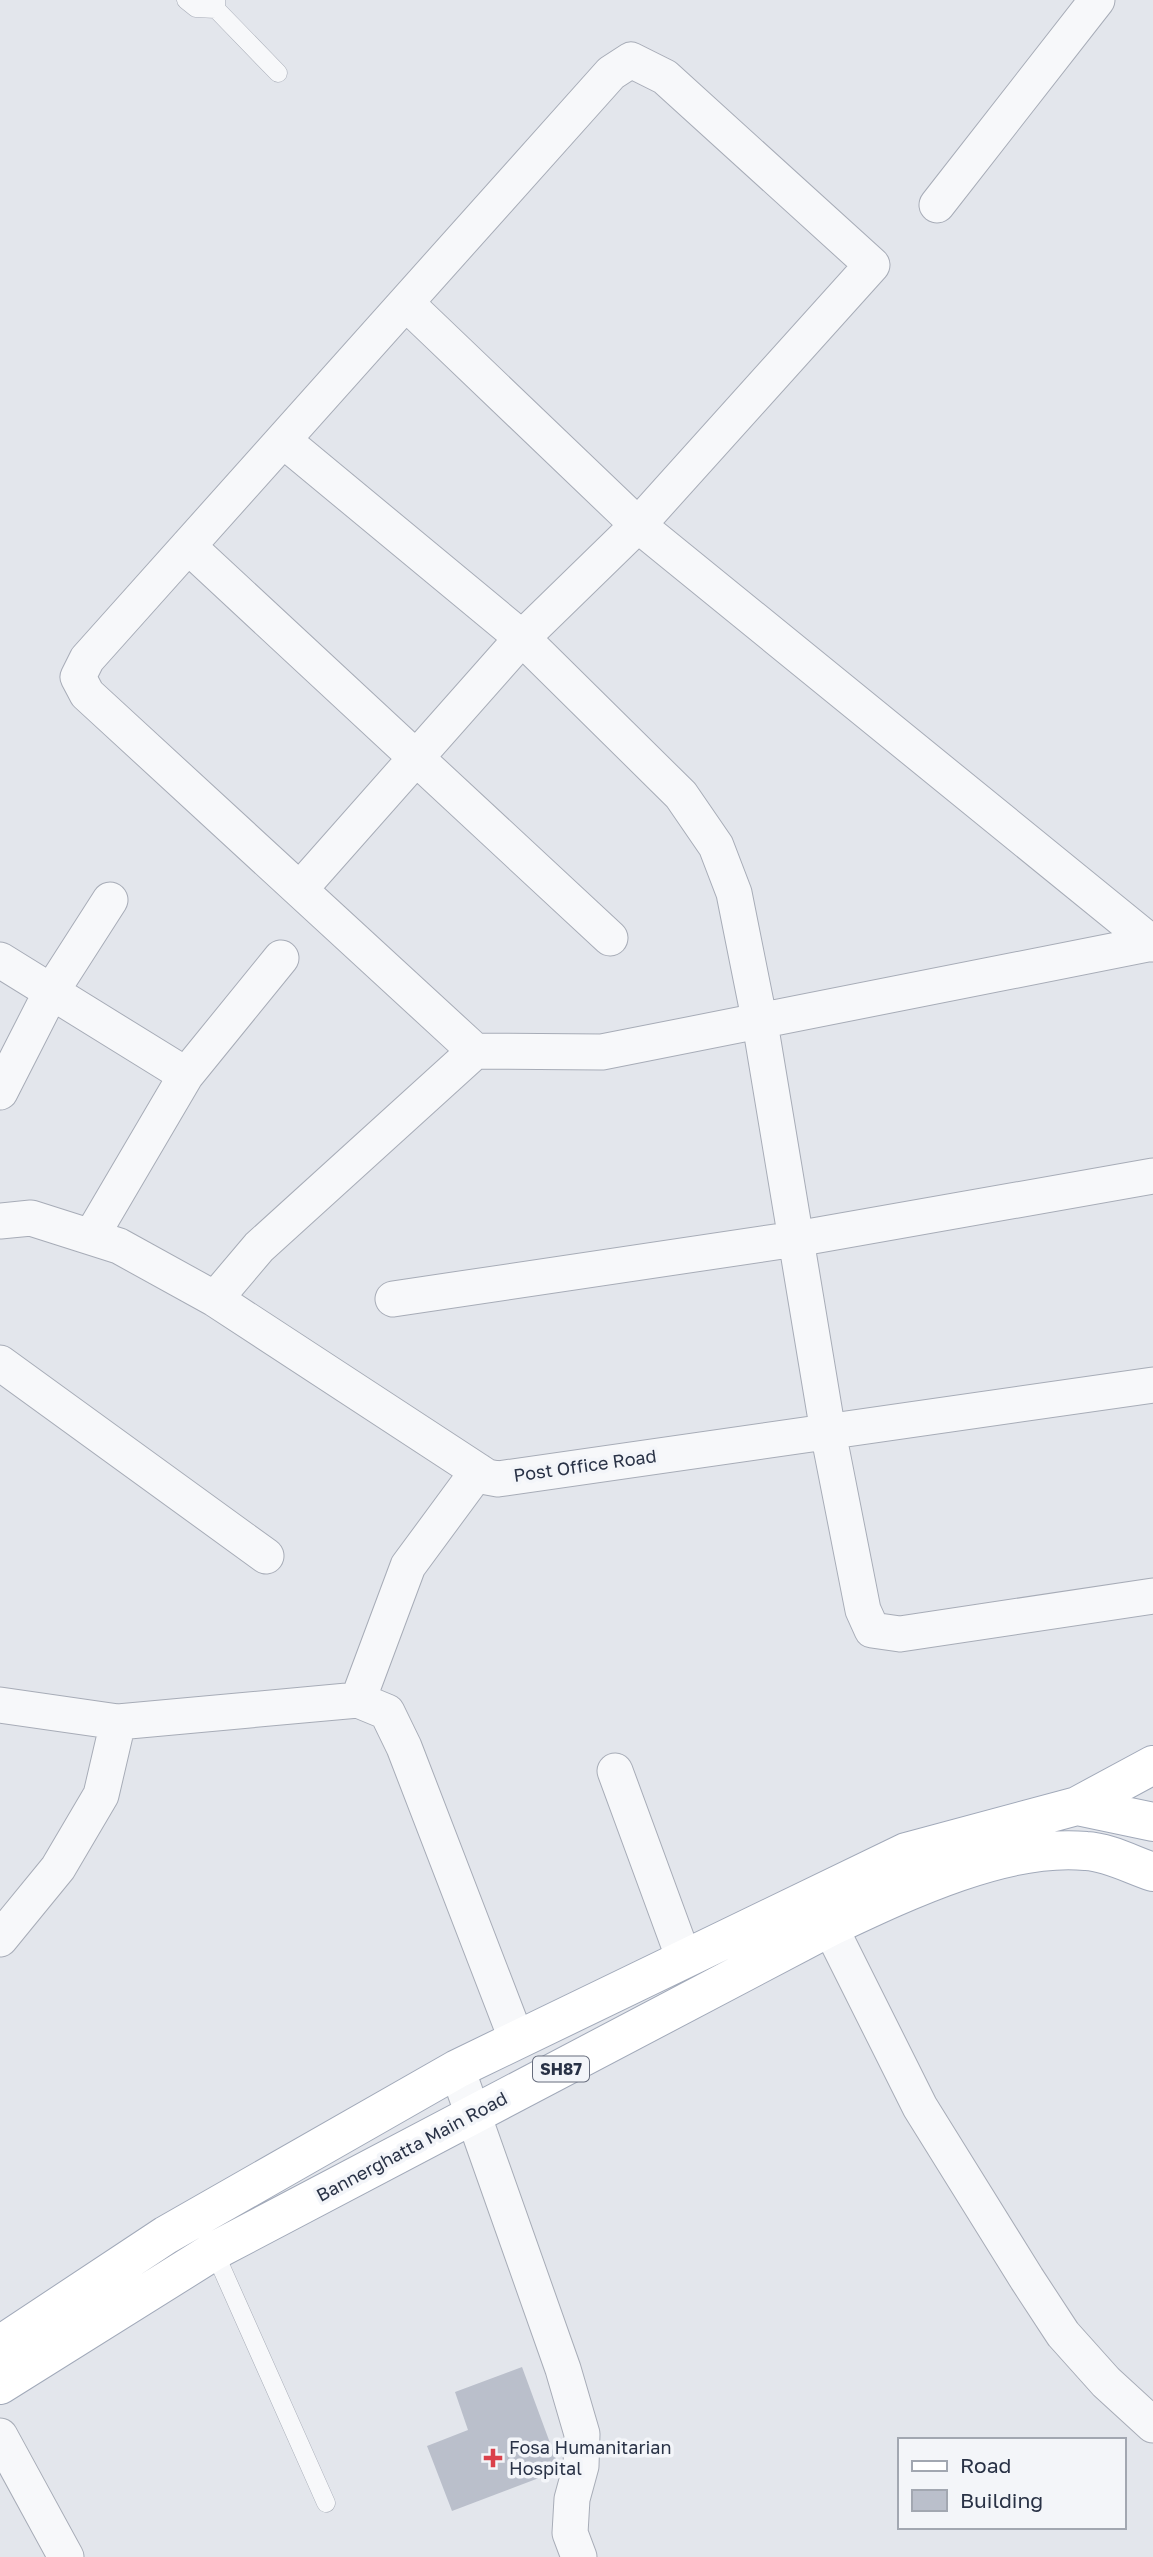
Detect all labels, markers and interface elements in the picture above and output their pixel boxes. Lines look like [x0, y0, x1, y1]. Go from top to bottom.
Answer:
street label: Post Office Road [512, 1444, 658, 1486]
road number: SH87 [533, 2056, 589, 2082]
street label: Bannerghatta Main Road [312, 2086, 511, 2206]
place label: Fosa Humanitarian Hospital [509, 2436, 672, 2479]
legend [898, 2438, 1125, 2529]
marker: Fosa Humanitarian Hospital [483, 2448, 503, 2468]
text: Road [960, 2452, 1011, 2478]
text: Building [960, 2487, 1043, 2513]

